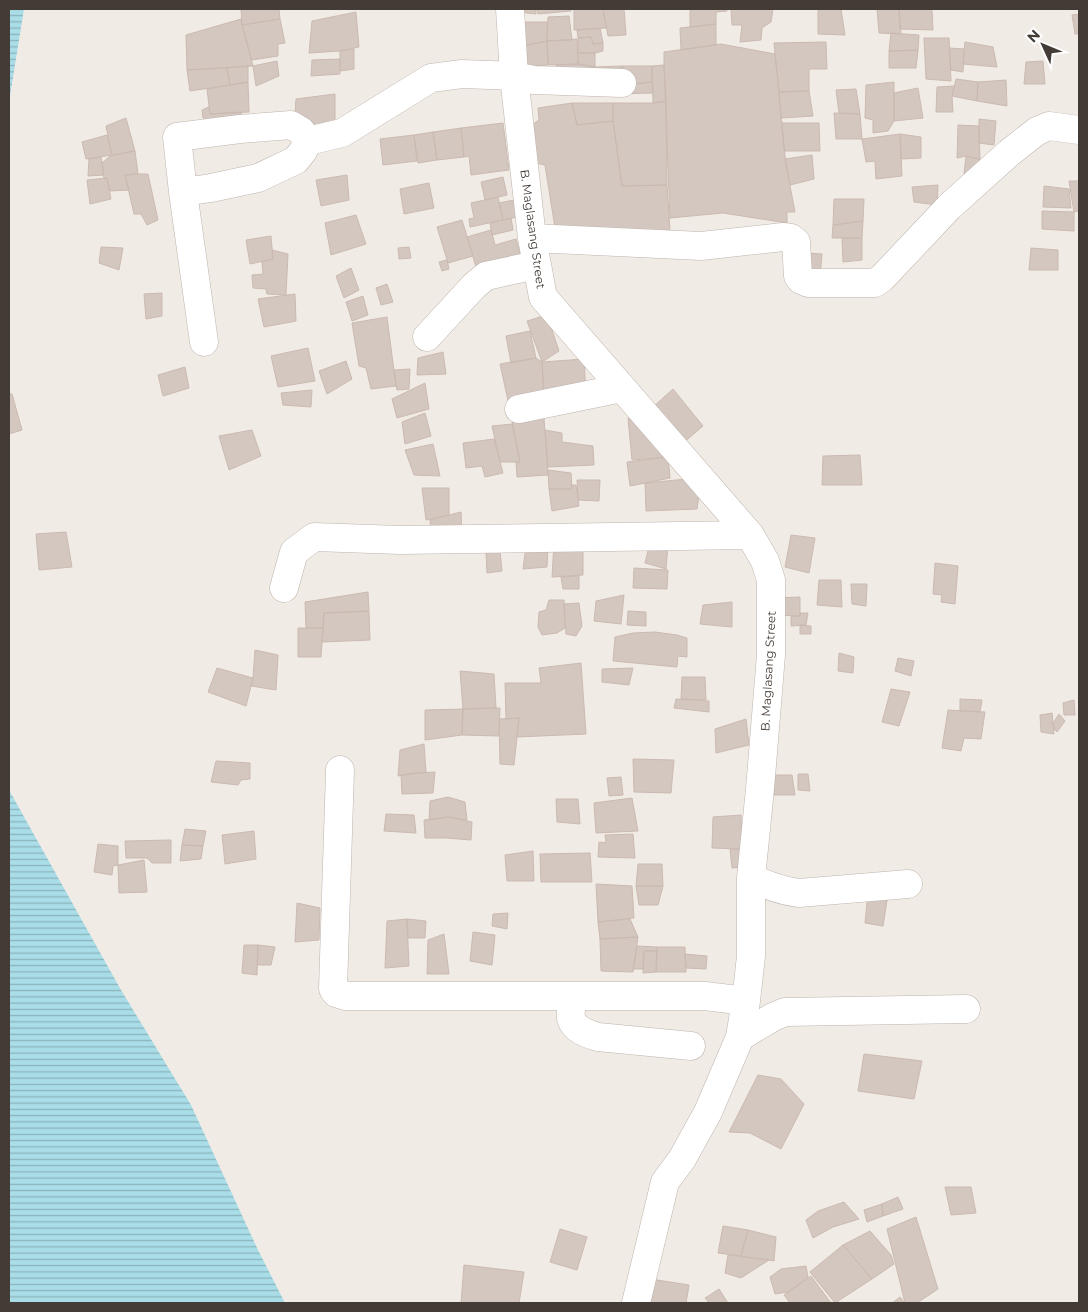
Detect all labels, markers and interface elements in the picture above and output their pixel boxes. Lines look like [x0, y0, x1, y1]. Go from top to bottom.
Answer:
north arrow [1018, 20, 1068, 70]
text: N [1023, 26, 1044, 46]
street label: B. Maglasang Street [517, 168, 549, 290]
street label: B. Maglasang Street [757, 610, 779, 732]

